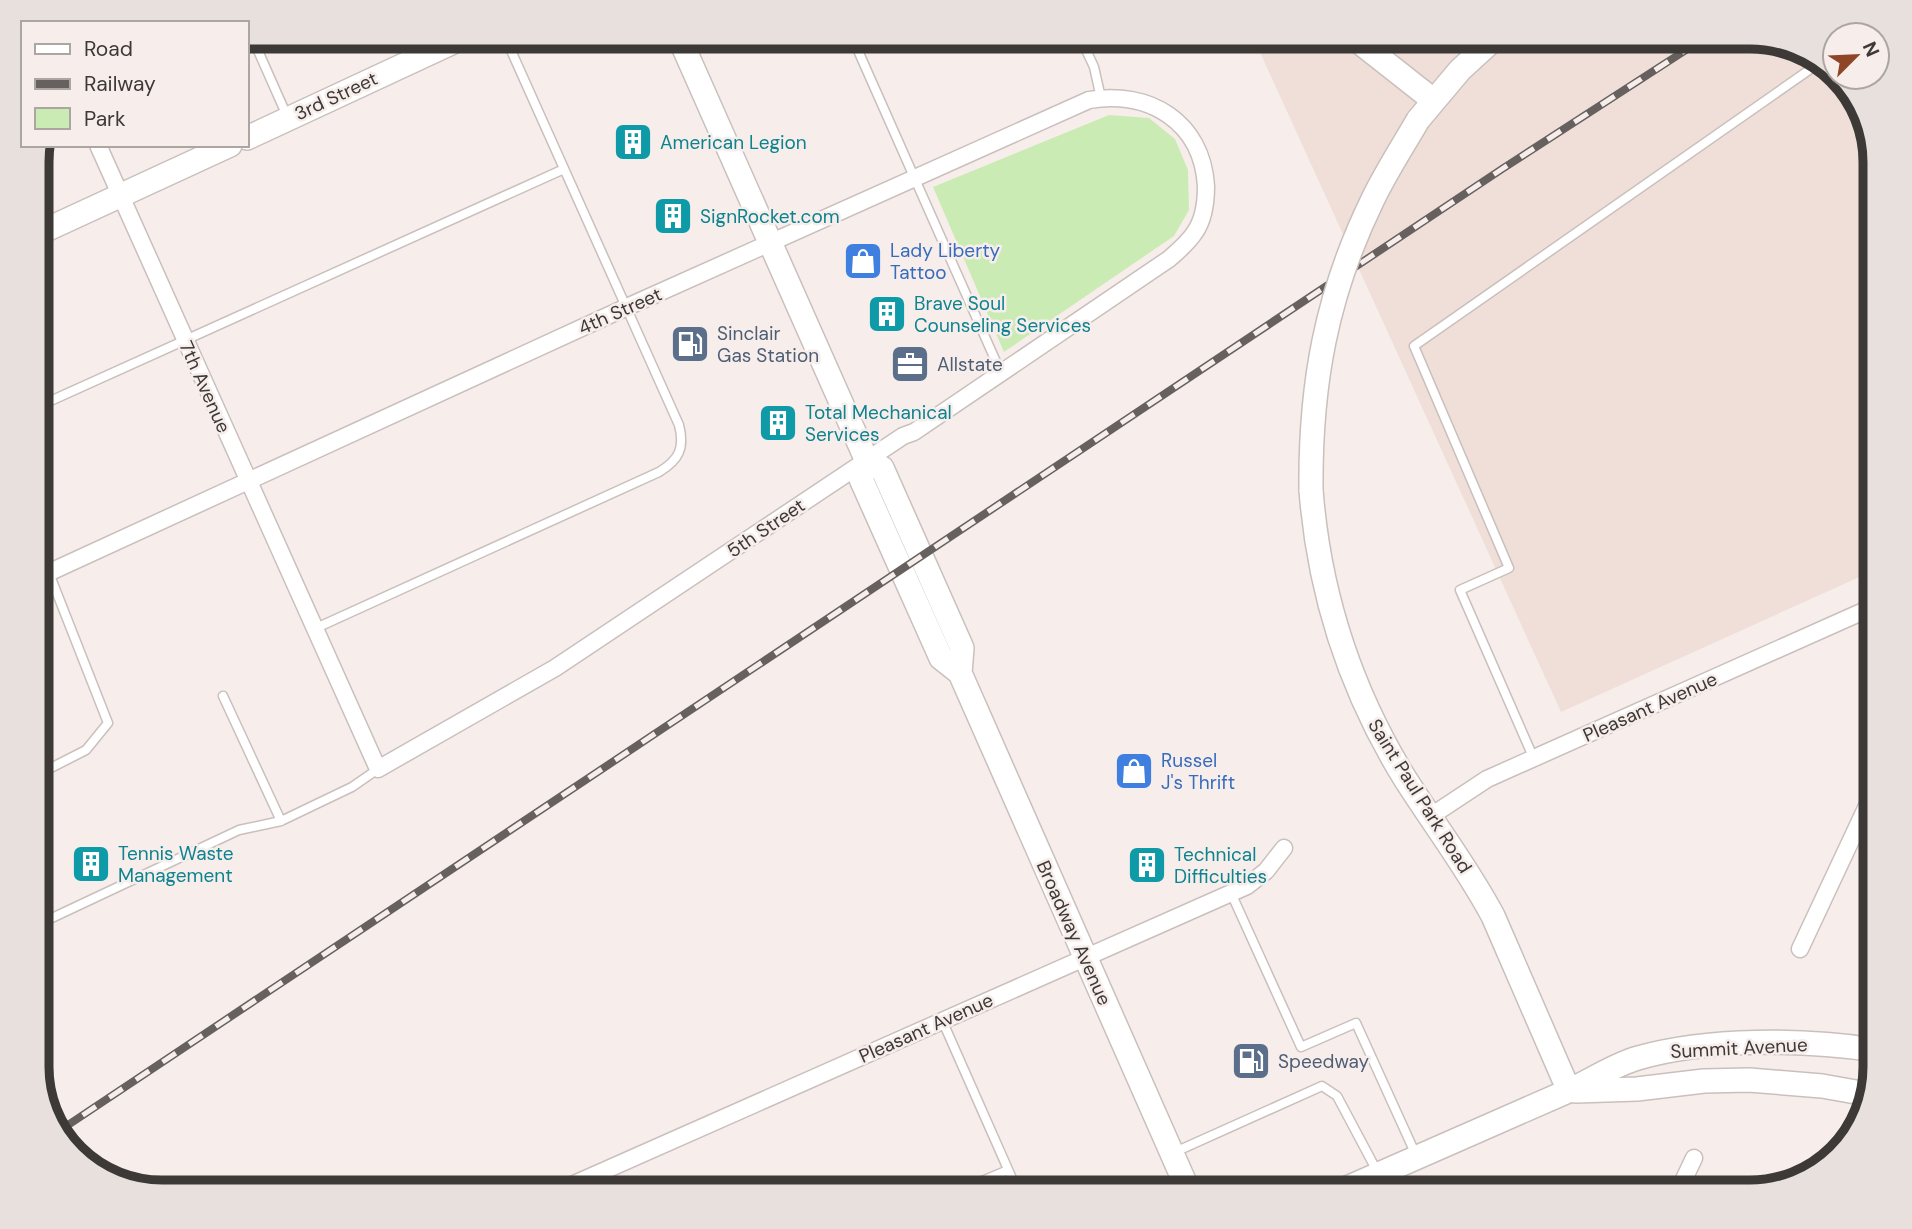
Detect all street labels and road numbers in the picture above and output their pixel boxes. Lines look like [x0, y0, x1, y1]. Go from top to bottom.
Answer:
street label: 3rd Street [291, 66, 381, 126]
street label: 4th Street [574, 282, 666, 340]
street label: 7th Avenue [174, 337, 236, 437]
street label: 5th Street [722, 493, 810, 563]
street label: Pleasant Avenue [1579, 666, 1721, 748]
street label: Saint Paul Park Road [1362, 714, 1478, 878]
street label: Broadway Avenue [1031, 857, 1117, 1009]
street label: Pleasant Avenue [855, 987, 997, 1069]
street label: Summit Avenue [1670, 1032, 1808, 1064]

